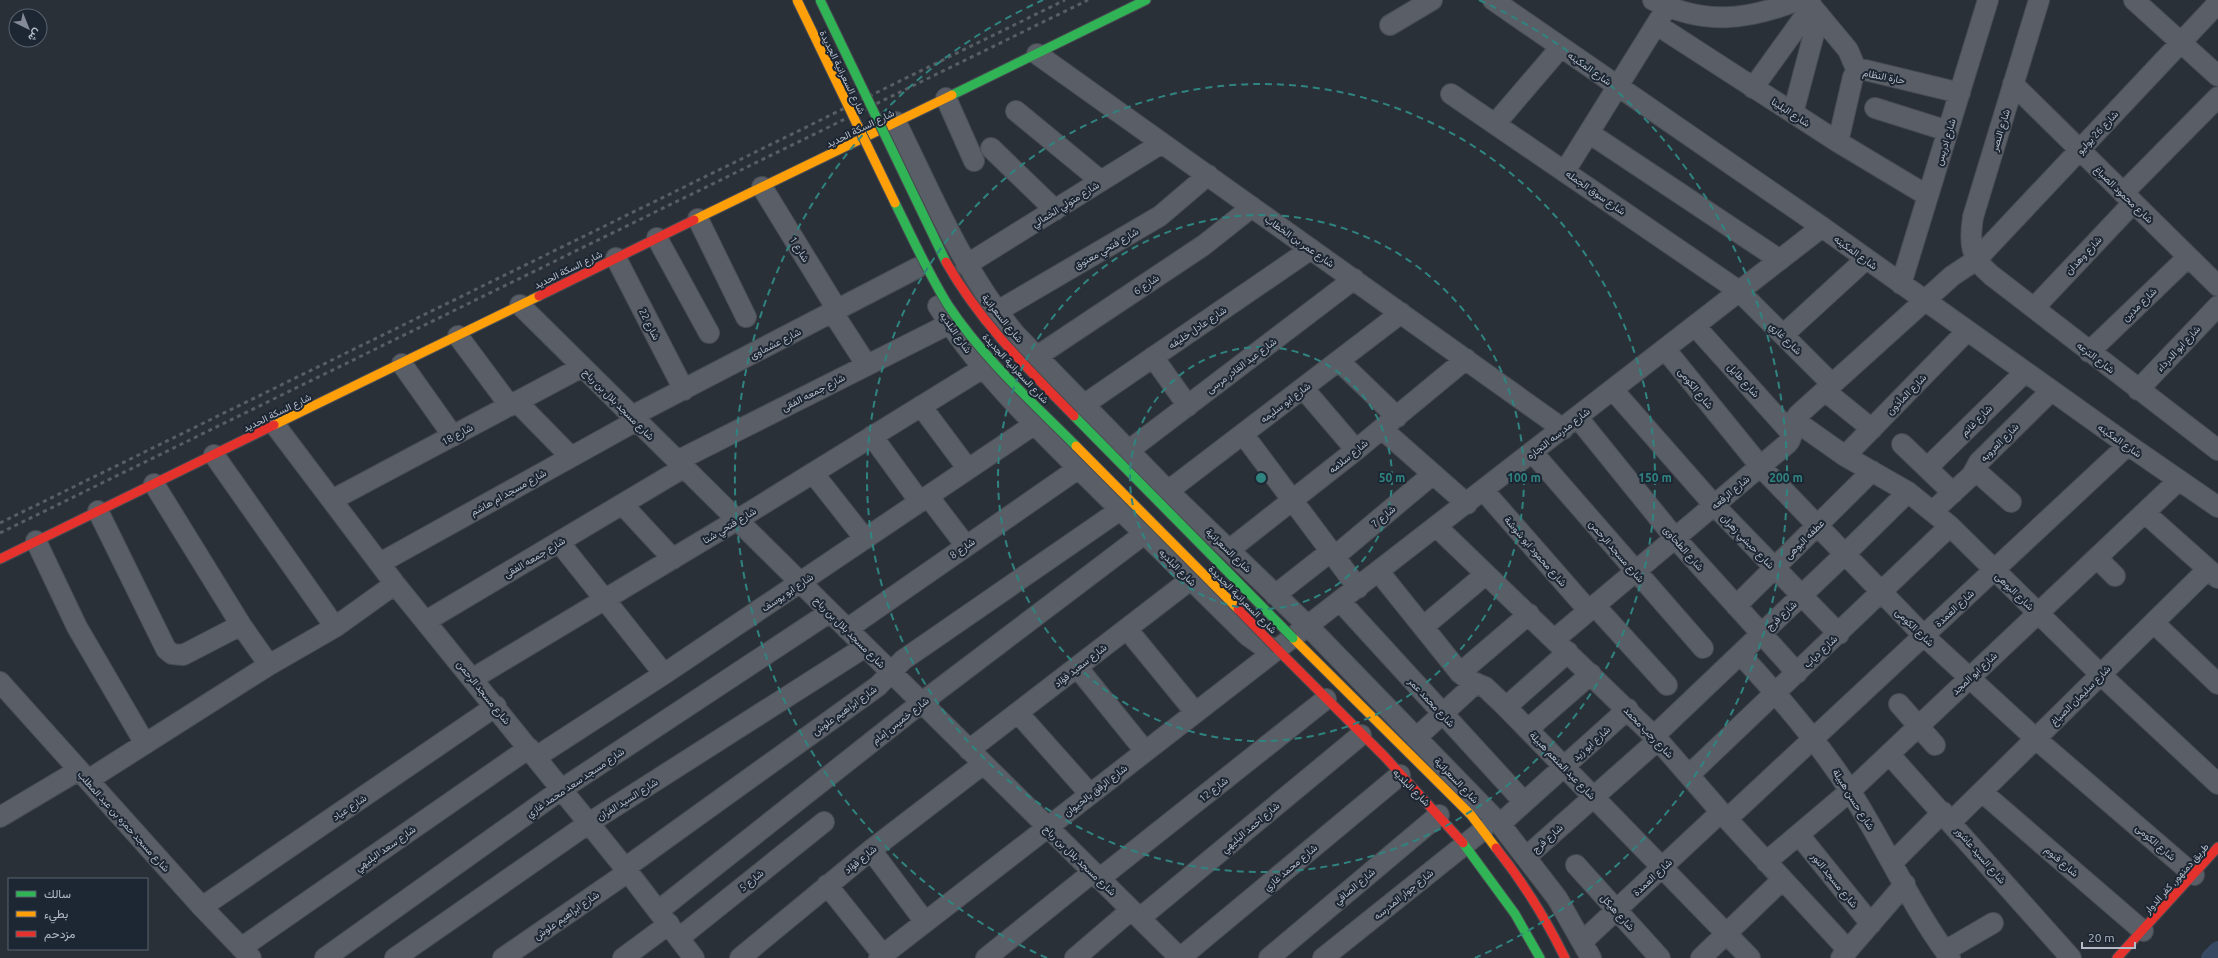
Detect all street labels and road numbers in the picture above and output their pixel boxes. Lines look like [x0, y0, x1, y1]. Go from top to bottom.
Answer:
street label: شارع السعرانية الجديدة [817, 29, 868, 116]
street label: شارع المكينه [1565, 49, 1614, 88]
street label: حارة النظام [1862, 67, 1906, 87]
street label: شارع البلينا [1769, 96, 1812, 130]
street label: شارع السكة الحديد [824, 107, 897, 151]
street label: شارع النصر [1989, 108, 2013, 154]
street label: شارع 26 يوليو [2074, 108, 2121, 157]
street label: شارع ادريس [1933, 117, 1959, 167]
street label: شارع محمود الصباغ [2091, 164, 2155, 226]
street label: شارع سوق الجمله [1563, 168, 1628, 218]
street label: شارع متولي الخمالي [1030, 179, 1103, 232]
street label: شارع عمر بن الخطاب [1262, 213, 1337, 270]
street label: شارع فتحي معتوق [1072, 226, 1142, 274]
street label: شارع المكينه [1831, 233, 1880, 273]
street label: شارع 1 [787, 234, 812, 265]
street label: شارع وهدان [2063, 234, 2105, 277]
street label: شارع السكة الحديد [532, 248, 605, 292]
street label: شارع 6 [1132, 272, 1162, 298]
street label: شارع مدين [2120, 285, 2160, 324]
street label: شارع السعرانية [979, 292, 1025, 345]
street label: شارع عادل خليفه [1166, 304, 1229, 352]
street label: شارع 22 [636, 307, 662, 342]
street label: شارع البلديه [937, 310, 974, 356]
street label: شارع غازي [1765, 320, 1804, 359]
street label: شارع ابو الدرداء [2154, 323, 2203, 374]
street label: شارع عشماوى [748, 326, 803, 362]
street label: شارع السعرانية الجديدة [980, 331, 1051, 406]
street label: شارع عبد القادر مرسى [1204, 335, 1279, 396]
street label: شارع الترعه [2074, 339, 2117, 376]
street label: شارع طايل [1725, 361, 1762, 400]
street label: شارع مسجد بلال بن رباح [580, 366, 657, 443]
street label: شارع الكومى [1675, 366, 1715, 412]
street label: شارع جمعه الفقى [780, 372, 847, 414]
street label: شارع المأذون [1884, 372, 1929, 418]
street label: شارع ابو سليمه [1258, 380, 1313, 426]
street label: شارع السكة الحديد [241, 391, 314, 435]
street label: شارع غانم [1959, 402, 1995, 439]
street label: شارع مدرسه التجاره [1525, 405, 1593, 462]
street label: شارع العروبه [1978, 421, 2022, 464]
street label: شارع المكينه [2095, 421, 2144, 460]
street label: شارع 18 [440, 422, 475, 448]
street label: شارع سلامه [1327, 437, 1371, 476]
street label: شارع مسجد ام هاشم [468, 467, 549, 519]
street label: شارع الرفعه [1709, 473, 1752, 512]
street label: شارع 7 [1369, 503, 1398, 530]
street label: شارع فتحي شتا [701, 505, 760, 548]
street label: شارع حبشي زهران [1717, 512, 1777, 573]
street label: شارع محمود ابو شوشة [1501, 514, 1569, 589]
street label: عطفه البوهى [1782, 517, 1827, 562]
street label: شارع مسجد الرحمن [1586, 518, 1647, 585]
street label: شارع الطحاوى [1661, 524, 1706, 574]
street label: شارع السعرانية [1203, 526, 1254, 576]
street label: شارع جمعه الفقى [502, 535, 568, 581]
street label: شارع 8 [948, 536, 978, 562]
street label: شارع البلديه [1156, 547, 1199, 589]
street label: شارع السعرانية الجديدة [1206, 563, 1279, 636]
street label: شارع البوهى [1993, 570, 2036, 613]
street label: شارع ابو يوسف [759, 571, 816, 614]
street label: شارع العمدة [1933, 588, 1977, 630]
street label: شارع مسجد بلال بن رباح [811, 594, 888, 671]
street label: شارع فرج [1764, 598, 1800, 633]
street label: شارع الكومى [1892, 606, 1936, 649]
street label: شارع دياب [1801, 633, 1840, 670]
street label: شارع سعيد فؤاد [1052, 641, 1109, 690]
street label: شارع ابو المجد [1950, 650, 2000, 698]
street label: شارع مسجد الرحمن [454, 658, 513, 727]
street label: شارع سليمان الصباغ [2048, 663, 2113, 728]
street label: شارع محمد عمر [1405, 675, 1457, 730]
street label: شارع ابراهيم علوش [810, 683, 879, 738]
street label: شارع خميس إمام [870, 695, 932, 747]
street label: شارع رجب محمد [1621, 705, 1676, 761]
street label: شارع ابو زيد [1570, 724, 1613, 764]
street label: شارع عبد المنعم هبيلة [1527, 729, 1598, 802]
street label: شارع مسجد سعد محمد غازي [524, 745, 628, 822]
street label: شارع السعرانية [1431, 755, 1481, 806]
street label: شارع الرفق بالحيوان [1061, 762, 1130, 819]
street label: شارع البلديه [1390, 767, 1433, 809]
street label: شارع حسن هبيلة [1830, 767, 1877, 832]
street label: شارع مسجد حمزه بن عبد المطلب [75, 769, 172, 875]
street label: شارع 12 [1197, 775, 1231, 805]
street label: شارع السيد الفران [595, 776, 660, 823]
street label: شارع عياد [330, 792, 369, 824]
street label: شارع احمد البليهي [1219, 800, 1284, 857]
street label: شارع فرج [1530, 822, 1566, 856]
street label: شارع الكومى [2133, 822, 2178, 863]
street label: شارع سعد البليهي [353, 823, 420, 876]
street label: شارع مسجد بلال بن رباح [1041, 823, 1118, 899]
street label: شارع السيد عاشور [1952, 824, 2008, 886]
street label: طريق دمنهور, كفر الدوار [2141, 841, 2212, 917]
street label: شارع محمد غازي [1261, 842, 1321, 895]
street label: شارع فؤاد [842, 843, 879, 877]
street label: شارع قنوم [2042, 844, 2081, 880]
street label: شارع مسجد النور [1808, 850, 1860, 911]
street label: شارع العمدة [1631, 857, 1675, 899]
street label: شارع الصافي [1332, 866, 1379, 909]
street label: شارع 5 [737, 867, 766, 894]
street label: شارع جوار المدرسه [1371, 867, 1436, 923]
street label: شارع ابراهيم علوش [532, 889, 602, 943]
street label: شارع هيكل [1598, 892, 1637, 933]

